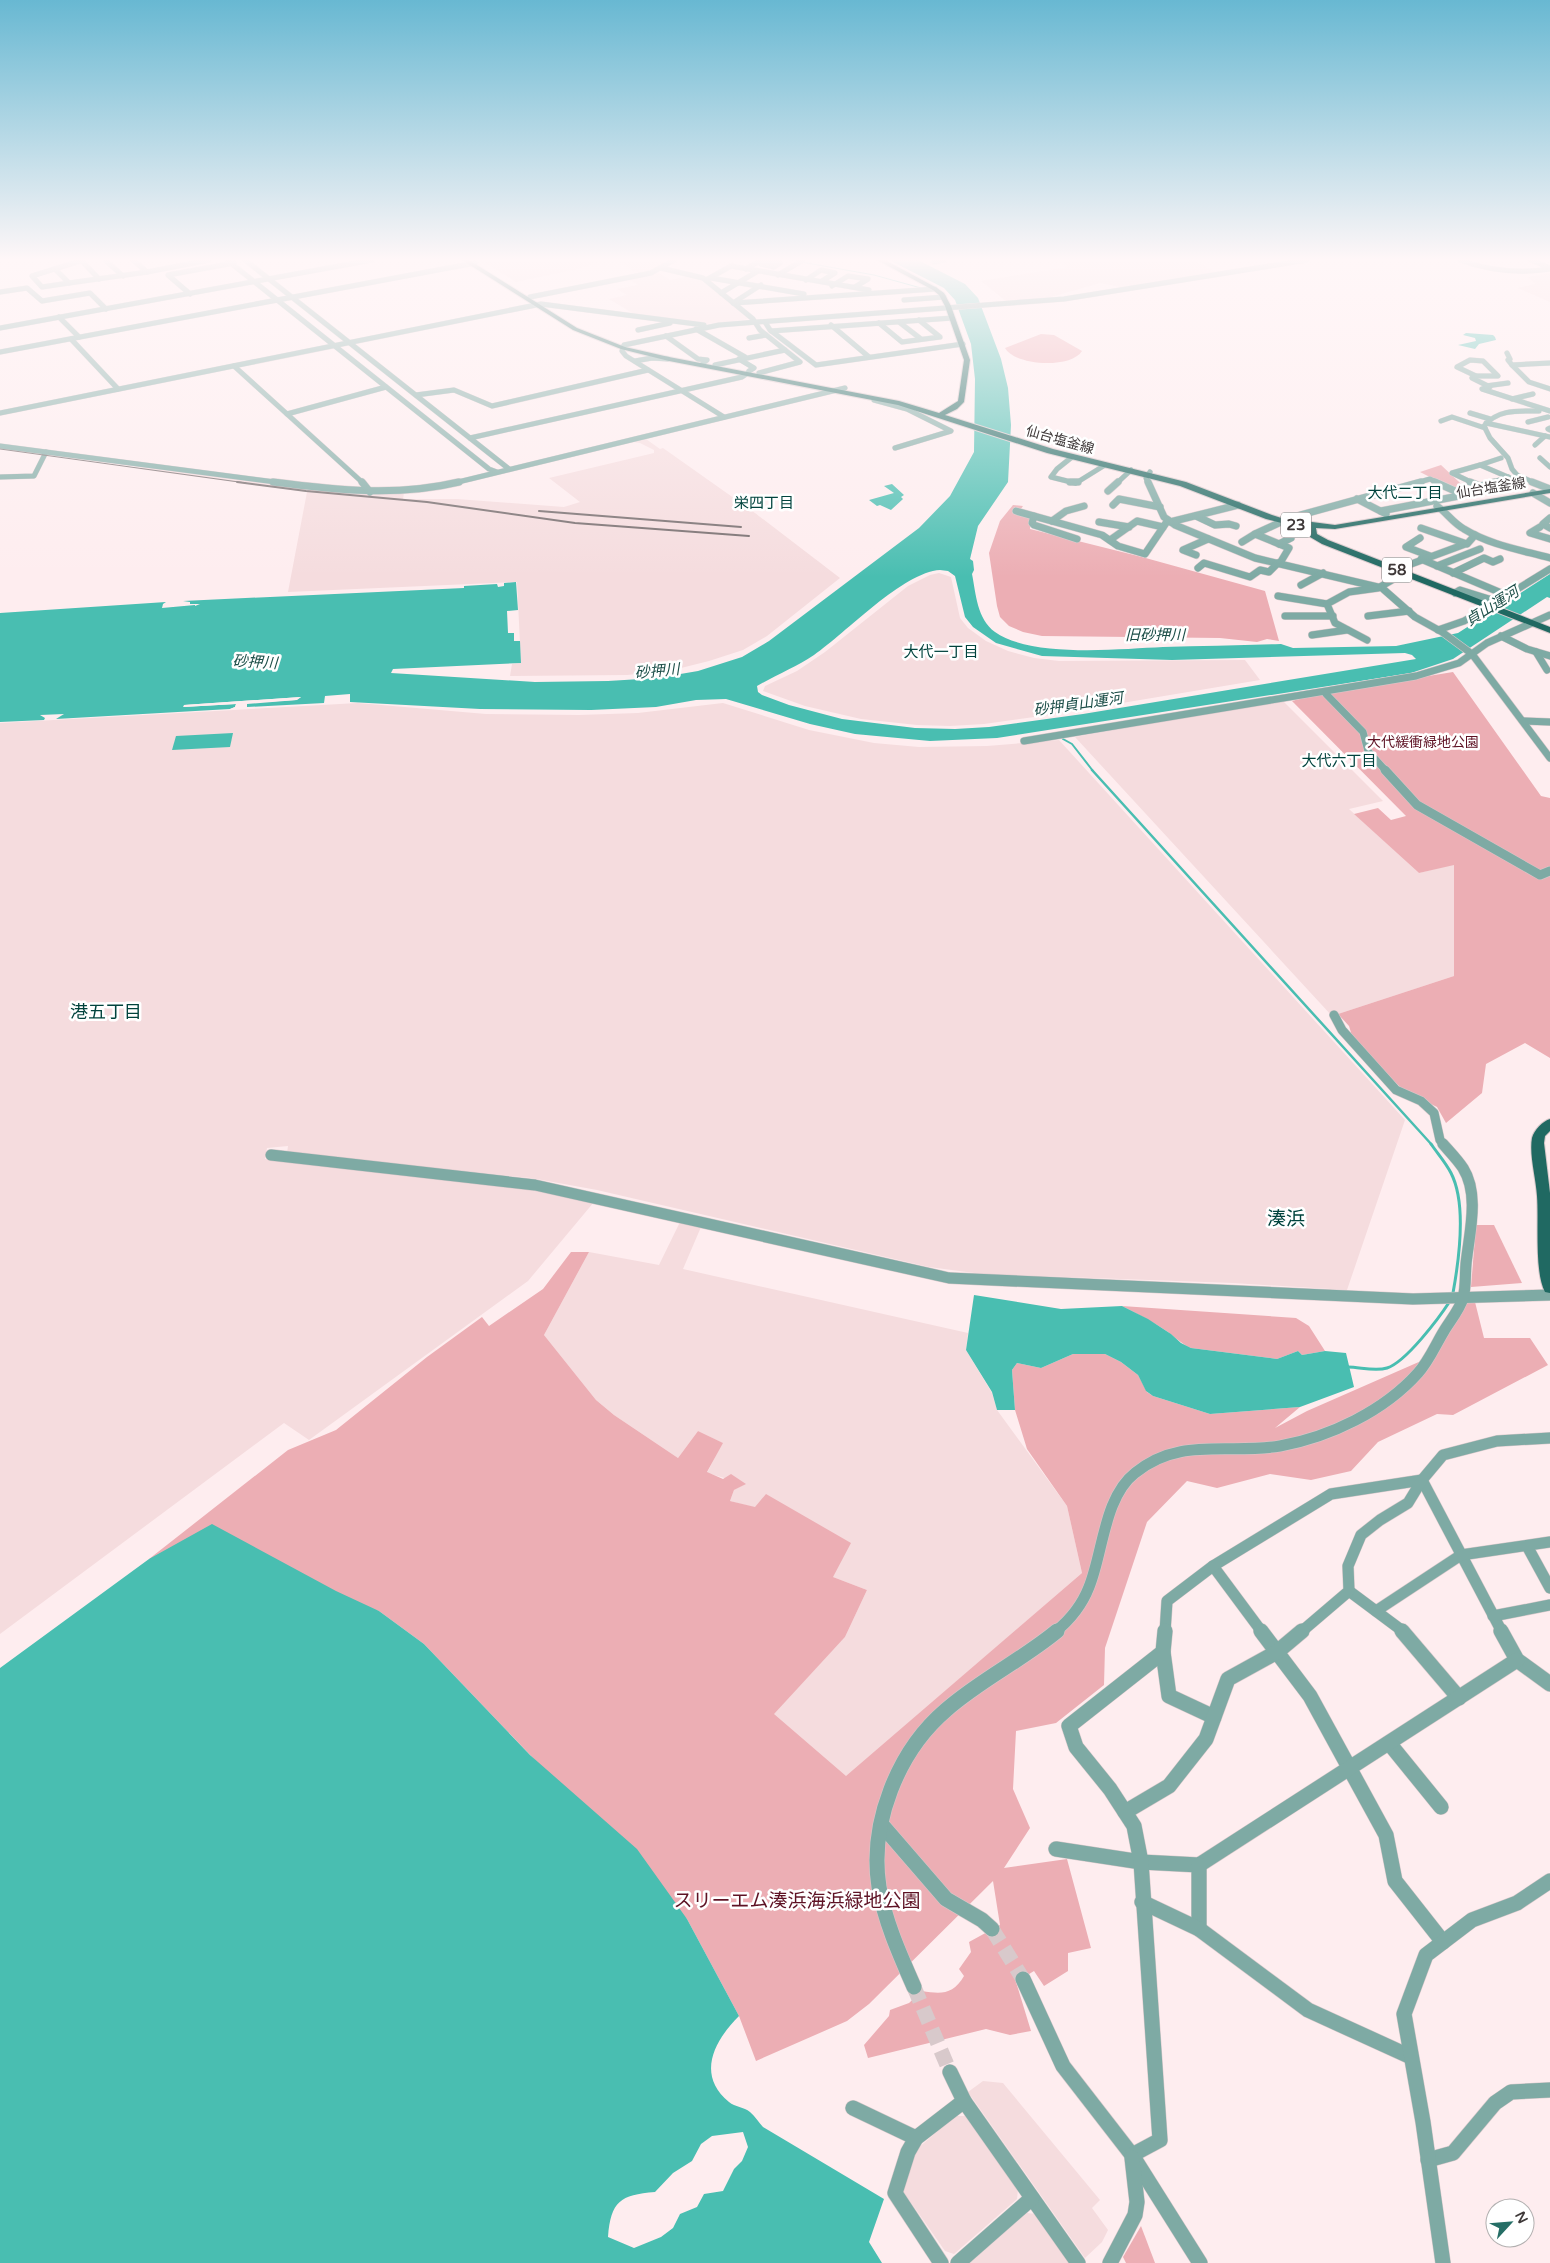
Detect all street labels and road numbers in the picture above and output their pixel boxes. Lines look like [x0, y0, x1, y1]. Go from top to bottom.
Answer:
street label: 仙台塩釜線 [1024, 422, 1096, 458]
street label: 仙台塩釜線 [1455, 474, 1527, 502]
road number: 23 [1281, 512, 1311, 538]
road number: 58 [1382, 558, 1412, 582]

